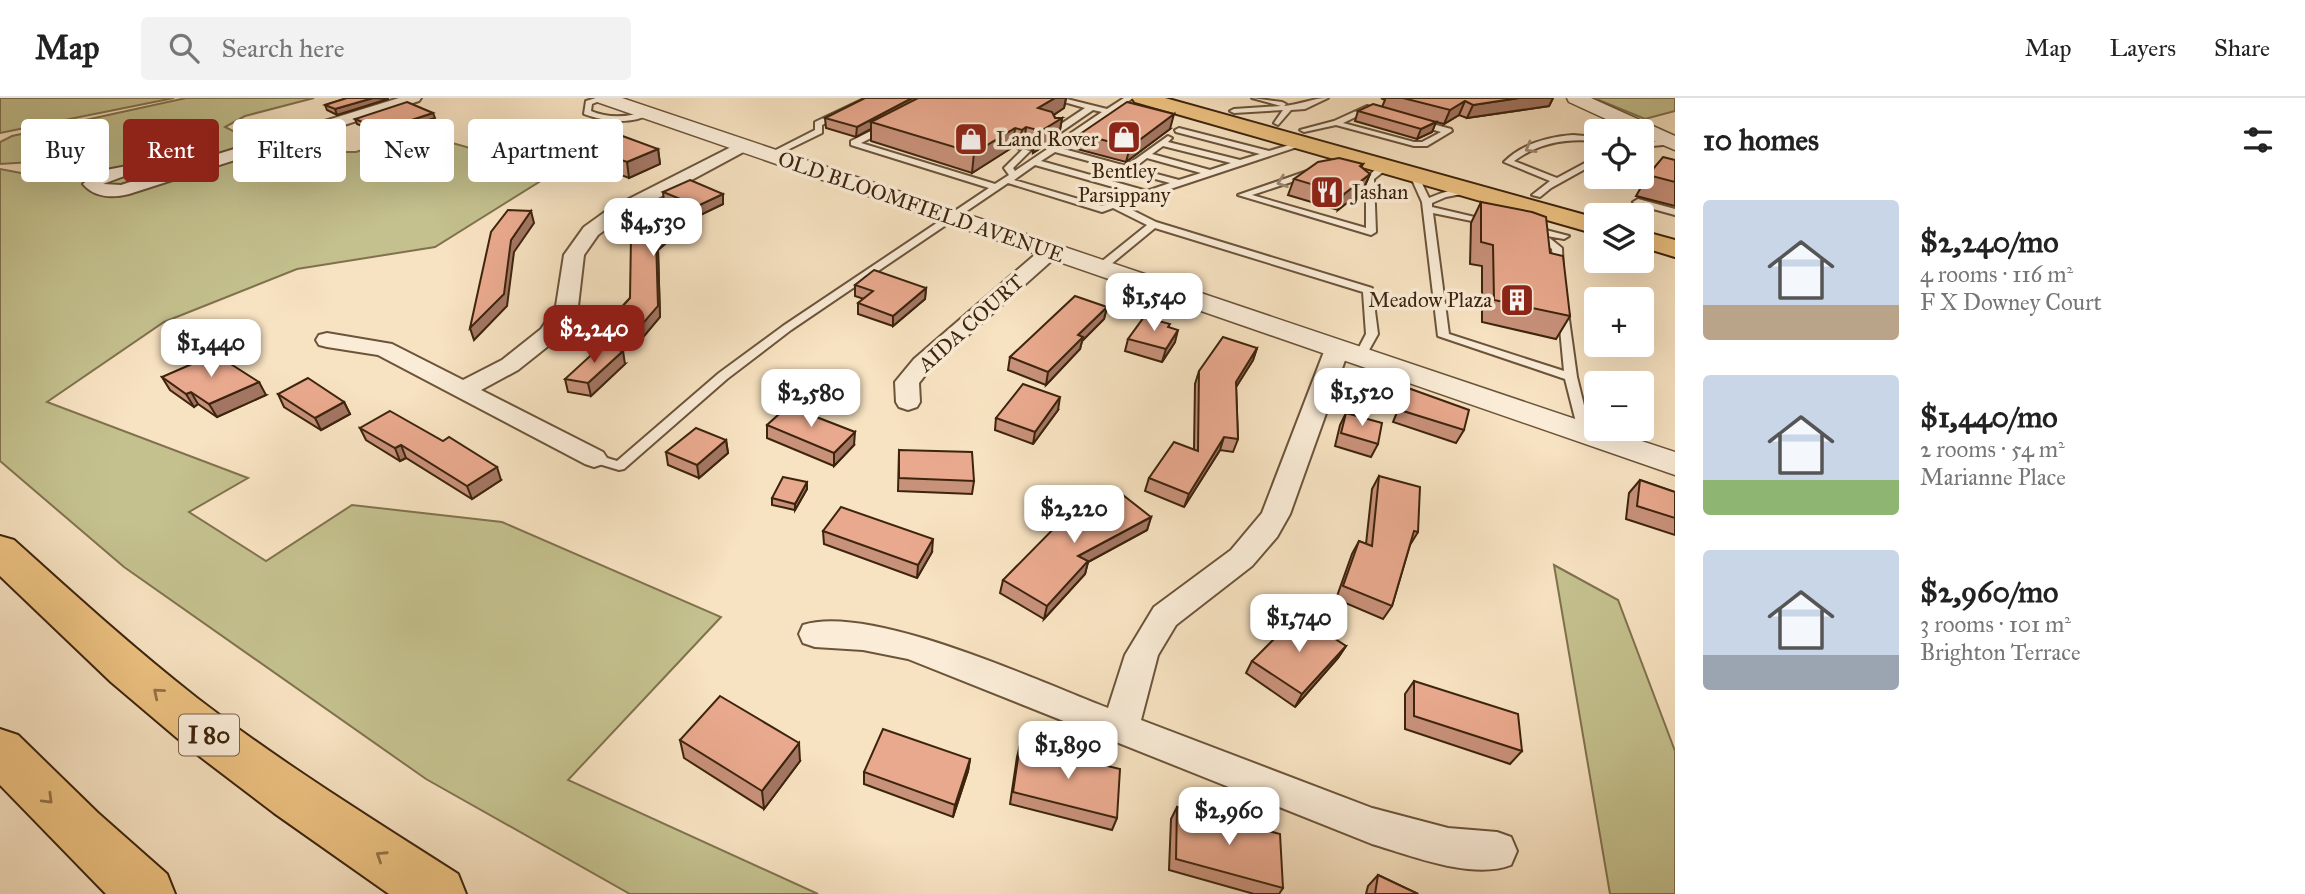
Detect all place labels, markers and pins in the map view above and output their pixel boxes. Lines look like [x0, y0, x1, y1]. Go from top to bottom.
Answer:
shop icon: Bentley Parsippany [1105, 118, 1143, 156]
shop icon: Land Rover [952, 120, 990, 158]
place label: Land Rover [996, 126, 1099, 152]
place label: Bentley Parsippany [1078, 158, 1171, 208]
restaurant icon: Jashan [1308, 173, 1346, 211]
place label: Jashan [1350, 179, 1408, 205]
pin: $4,530 [596, 198, 710, 258]
pin: $1,540 [1097, 274, 1211, 333]
building icon: Meadow Plaza [1498, 281, 1536, 319]
place label: Meadow Plaza [1368, 287, 1492, 313]
pin: $2,240 [537, 306, 651, 365]
pin: $1,440 [154, 320, 268, 379]
pin: $1,520 [1305, 368, 1419, 428]
pin: $2,580 [754, 370, 868, 429]
pin: $2,220 [1017, 486, 1131, 545]
pin: $1,740 [1242, 594, 1356, 654]
pin: $1,890 [1011, 722, 1125, 781]
pin: $2,960 [1172, 788, 1286, 847]

